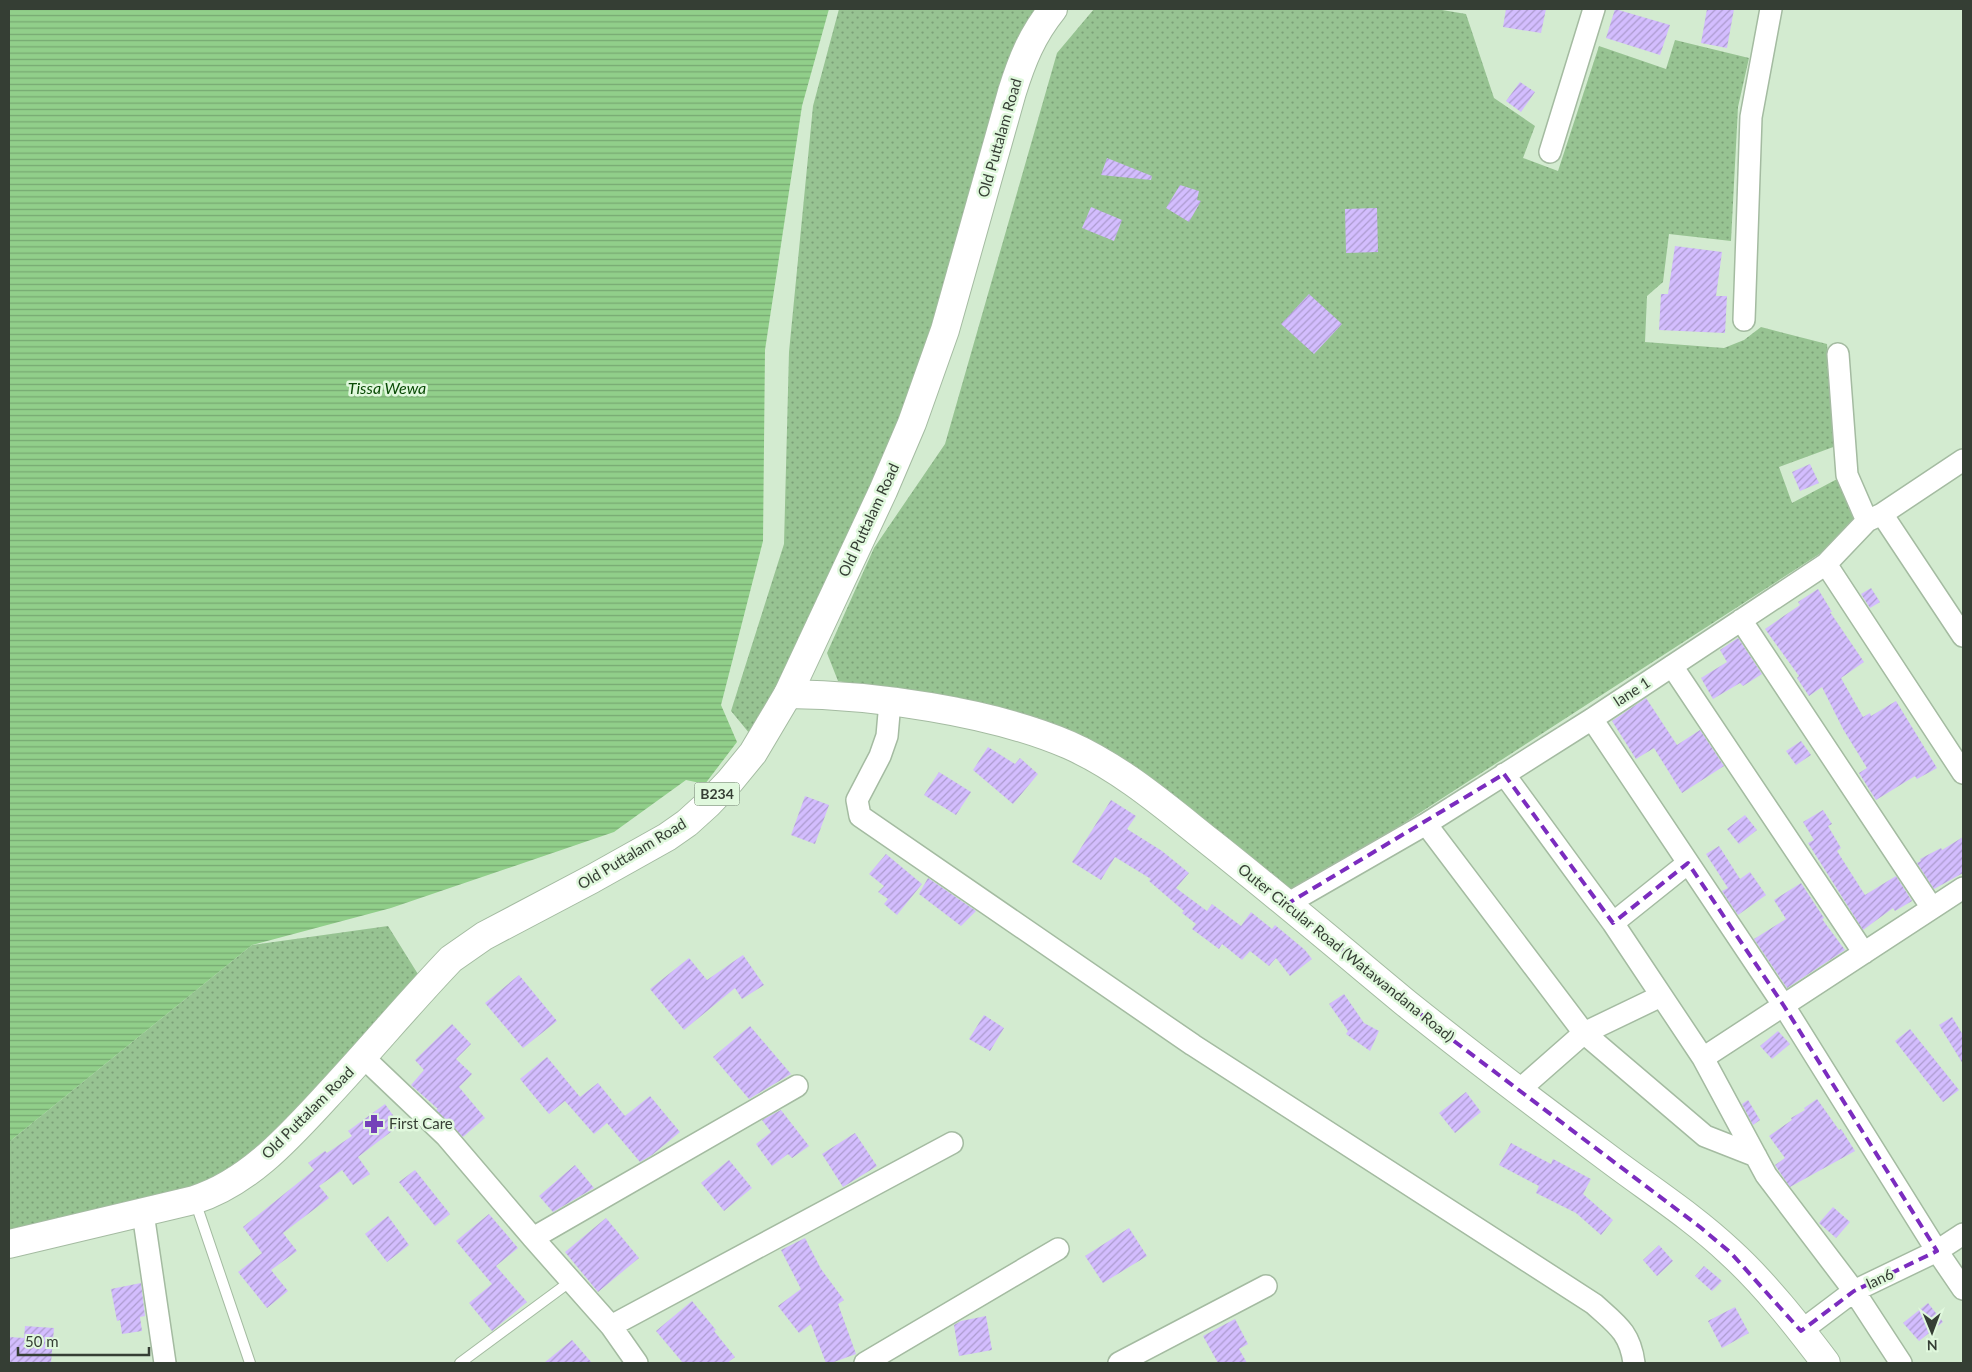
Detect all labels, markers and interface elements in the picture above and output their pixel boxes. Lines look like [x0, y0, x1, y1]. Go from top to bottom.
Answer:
street label: Old Puttalam Road [973, 76, 1025, 199]
water label: Tissa Wewa [348, 378, 426, 397]
street label: Old Puttalam Road [834, 460, 902, 579]
street label: lane 1 [1610, 673, 1653, 710]
road number: B234 [694, 782, 740, 806]
street label: Old Puttalam Road [574, 814, 689, 893]
street label: Outer Circular Road (Watawandana Road) [1235, 859, 1458, 1045]
street label: Old Puttalam Road [257, 1062, 357, 1162]
pharmacy icon: First Care [363, 1113, 385, 1135]
place label: First Care [389, 1114, 453, 1132]
street label: lan6 [1863, 1264, 1896, 1292]
north arrow [1907, 1307, 1957, 1357]
scale bar [18, 1324, 149, 1356]
text: 50 m [25, 1332, 59, 1350]
text: N [1927, 1337, 1938, 1354]

